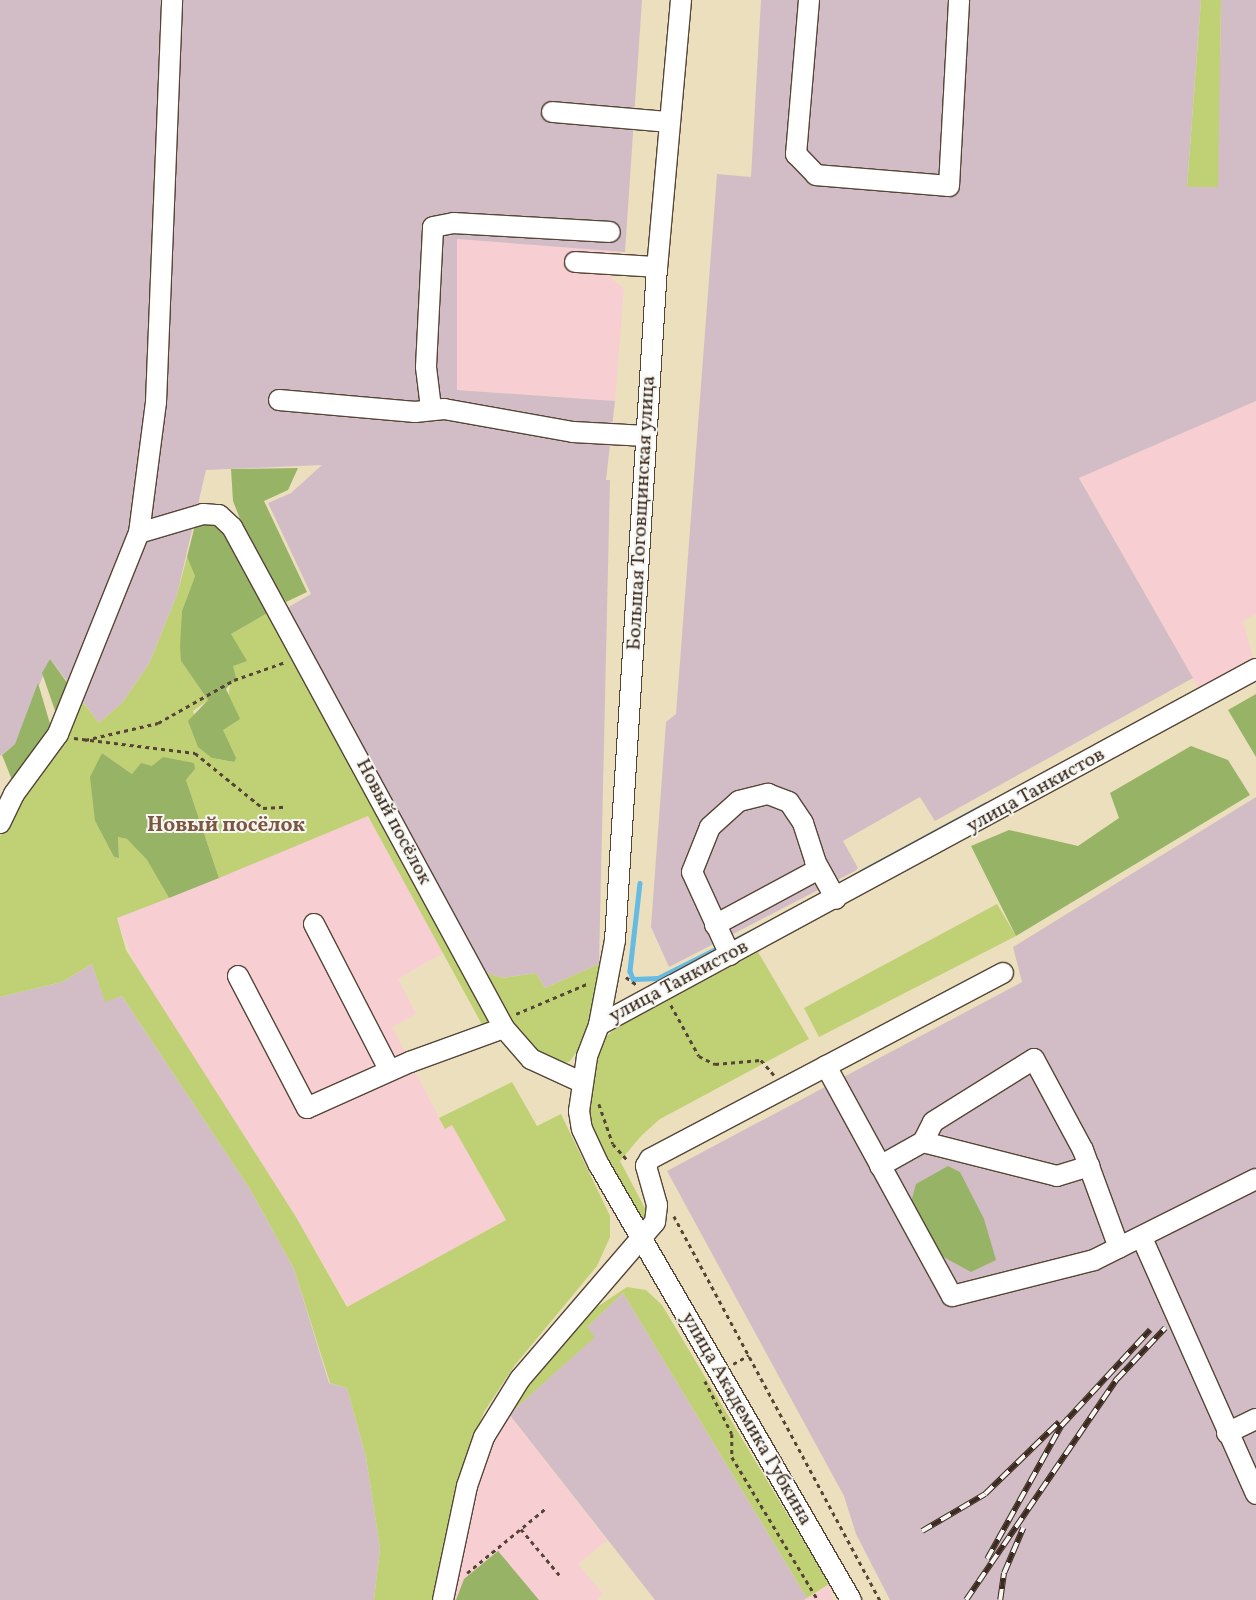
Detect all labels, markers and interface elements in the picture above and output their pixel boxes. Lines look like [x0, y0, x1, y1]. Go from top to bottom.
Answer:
street label: Большая Тоговщинская улица [623, 374, 661, 652]
street label: улица Танкистов [962, 743, 1110, 839]
street label: Новый посёлок [350, 755, 436, 889]
district label: Новый посёлок [147, 813, 305, 839]
street label: улица Танкистов [605, 935, 753, 1029]
street label: улица Академика Губкина [675, 1308, 817, 1530]

